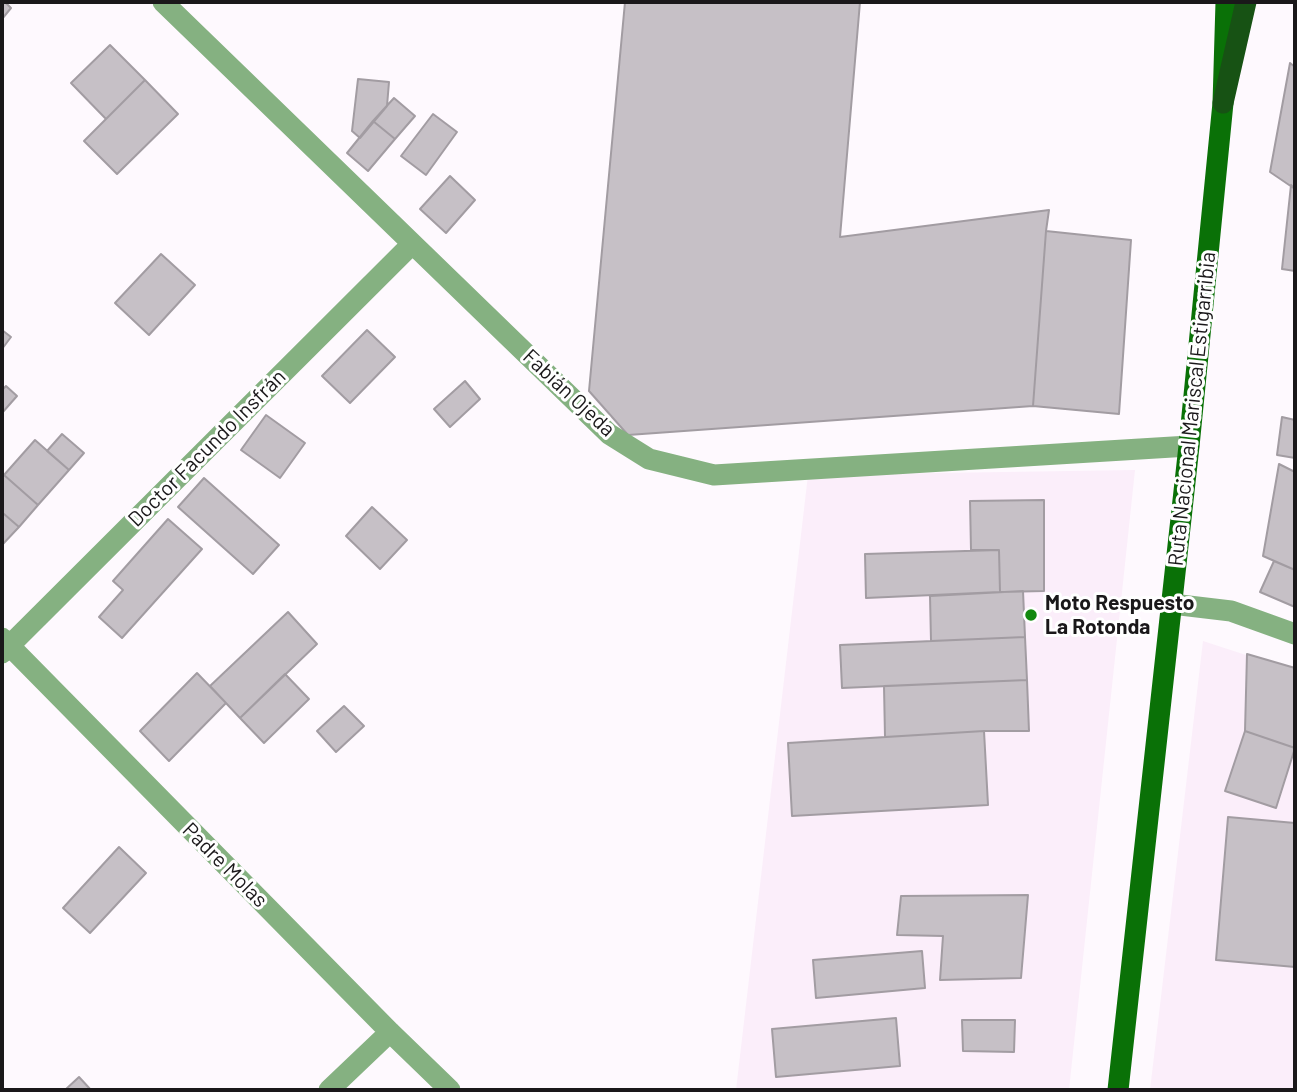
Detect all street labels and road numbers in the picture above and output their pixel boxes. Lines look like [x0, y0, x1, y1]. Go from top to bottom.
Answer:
street label: Ruta Nacional Mariscal Estigarribia [1163, 251, 1221, 567]
street label: Fabián Ojeda [518, 344, 620, 442]
street label: Doctor Facundo Insfrán [123, 364, 291, 532]
street label: Padre Molas [177, 817, 273, 913]

